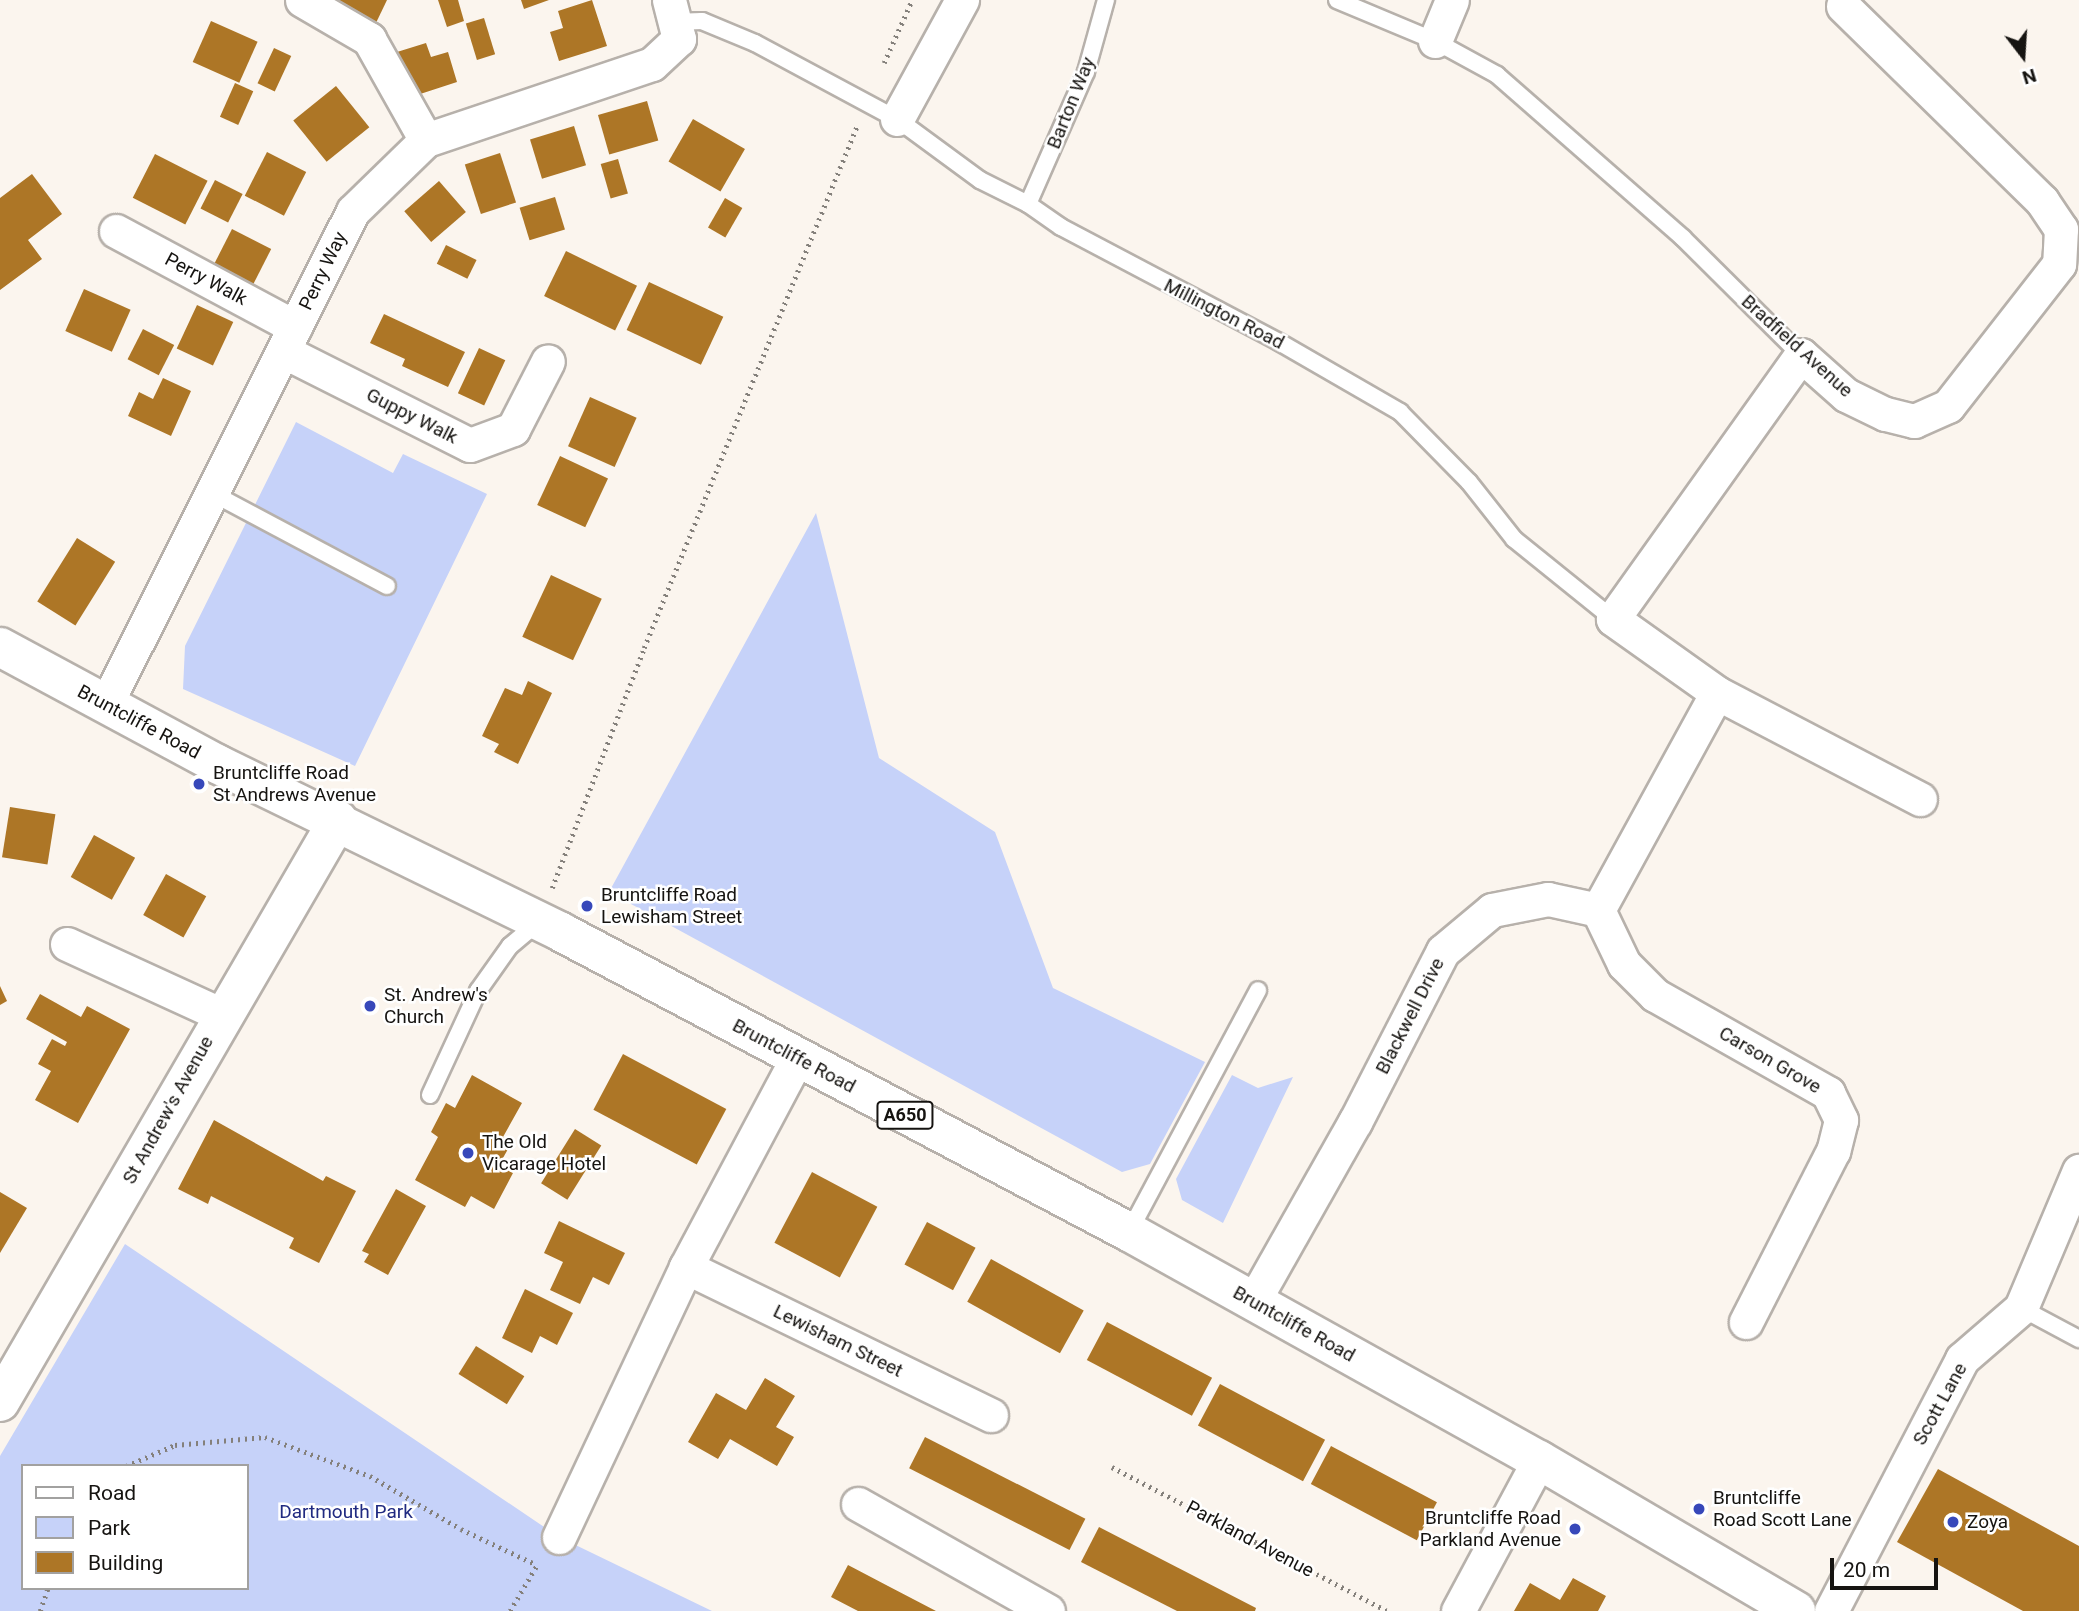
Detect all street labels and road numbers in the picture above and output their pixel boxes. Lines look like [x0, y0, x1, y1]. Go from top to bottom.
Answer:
street label: Barton Way [1042, 54, 1100, 152]
street label: Perry Way [294, 228, 352, 314]
street label: Perry Walk [161, 248, 251, 310]
street label: Millington Road [1160, 274, 1288, 354]
street label: Bradfield Avenue [1737, 290, 1857, 402]
street label: Guppy Walk [363, 383, 461, 449]
street label: Bruntcliffe Road [74, 680, 204, 764]
street label: Blackwell Drive [1371, 954, 1449, 1078]
street label: Bruntcliffe Road [729, 1014, 859, 1098]
street label: Carson Grove [1715, 1022, 1825, 1098]
street label: St Andrew's Avenue [118, 1032, 218, 1188]
road number: A650 [875, 1100, 935, 1130]
street label: Bruntcliffe Road [1229, 1281, 1359, 1367]
street label: Lewisham Street [769, 1300, 907, 1382]
street label: Scott Lane [1908, 1359, 1972, 1449]
street label: Parkland Avenue [1182, 1496, 1318, 1582]

